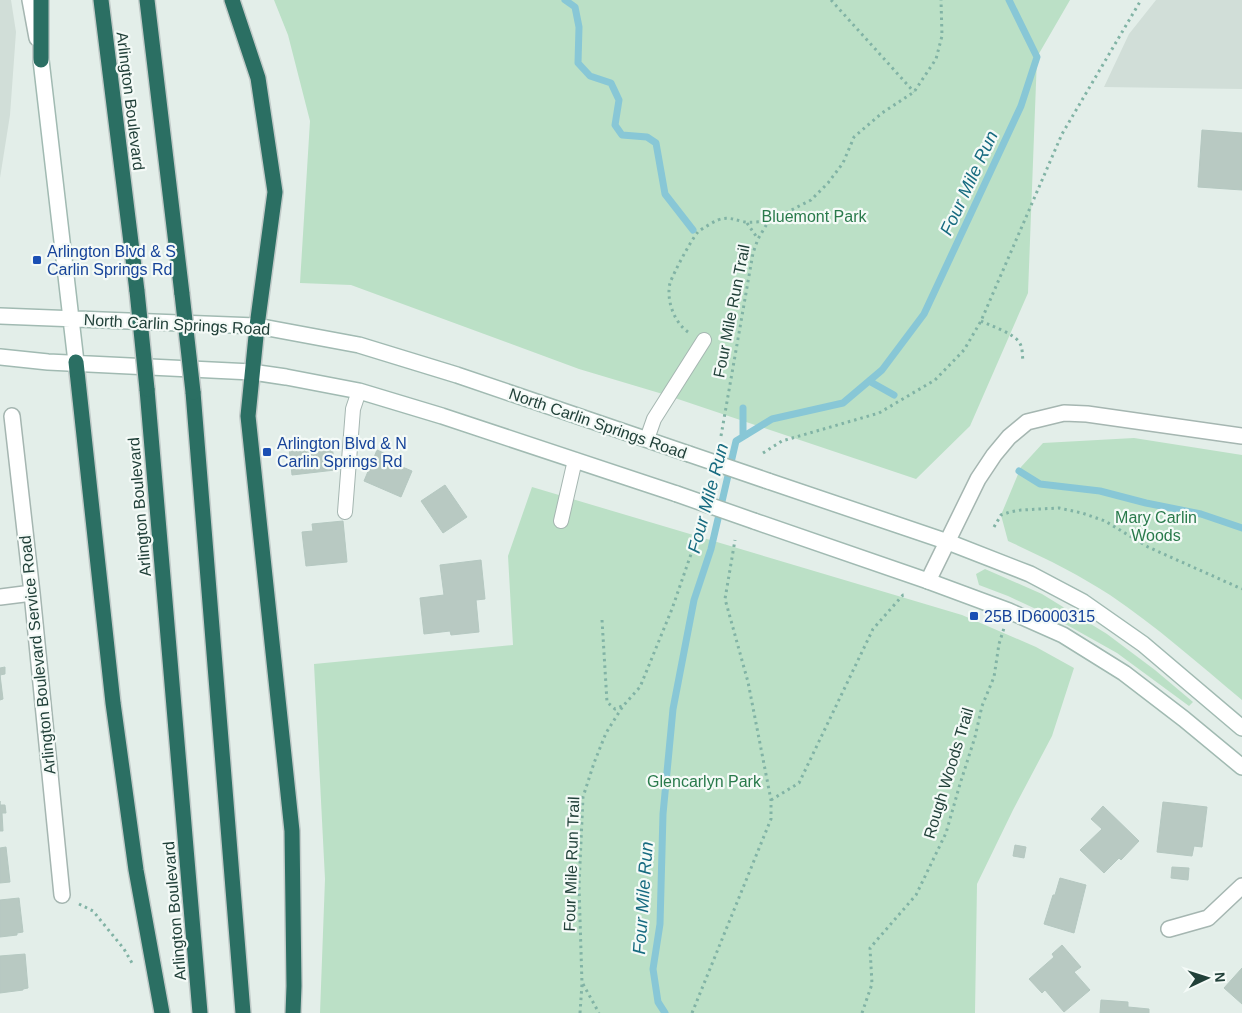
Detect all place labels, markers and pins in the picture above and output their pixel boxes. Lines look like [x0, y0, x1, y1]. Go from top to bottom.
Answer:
place label: Arlington Blvd & S Carlin Springs Rd [47, 243, 176, 278]
marker: Arlington Blvd & S Carlin Springs Rd [31, 254, 43, 266]
place label: Arlington Blvd & N Carlin Springs Rd [277, 435, 407, 470]
marker: Arlington Blvd & N Carlin Springs Rd [261, 446, 273, 458]
place label: 25B ID6000315 [984, 608, 1095, 625]
marker: 25B ID6000315 [968, 610, 980, 622]

